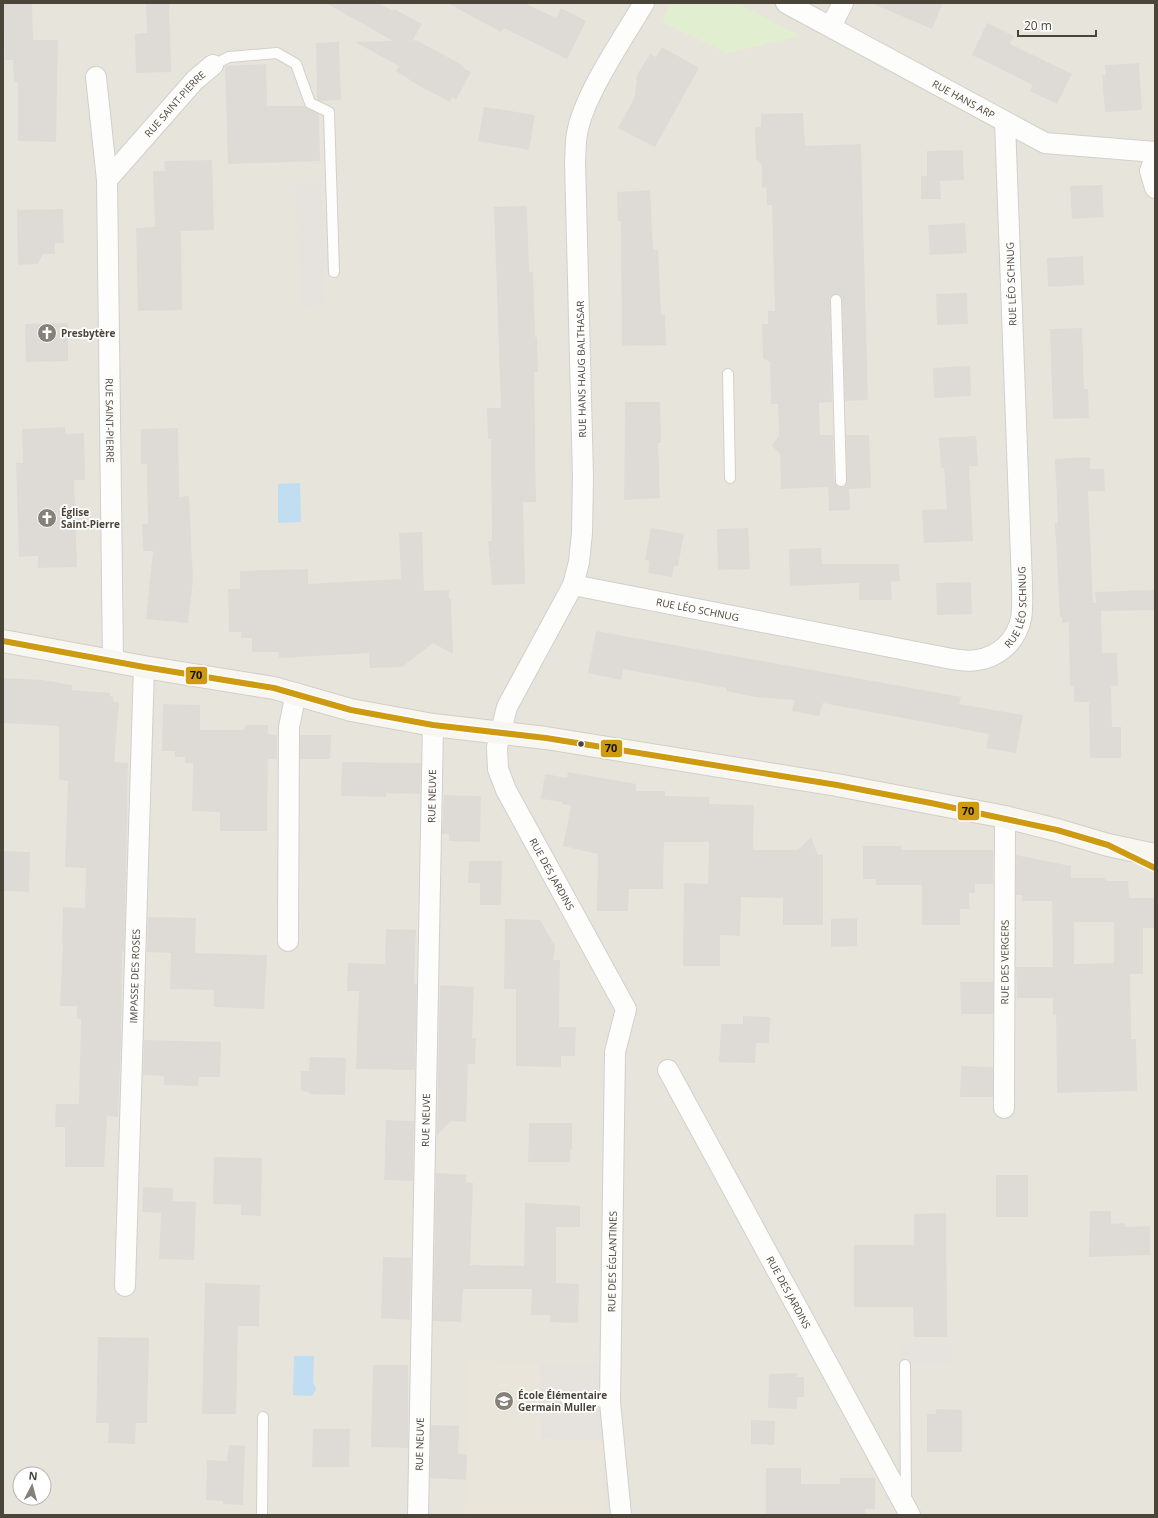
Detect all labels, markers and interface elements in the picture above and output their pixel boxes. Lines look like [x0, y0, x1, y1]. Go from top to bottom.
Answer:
scale bar [1018, 12, 1096, 38]
text: 20 m [1024, 17, 1052, 34]
street label: RUE SAINT-PIERRE [141, 67, 208, 140]
street label: RUE HANS ARP [930, 76, 998, 122]
street label: RUE LÉO SCHNUG [1003, 242, 1019, 326]
street label: RUE HANS HAUG BALTHASAR [573, 300, 589, 438]
church icon: Presbytère [36, 322, 58, 344]
place label: Presbytère [61, 326, 116, 340]
street label: RUE SAINT-PIERRE [102, 378, 118, 463]
place label: Église Saint-Pierre [61, 505, 120, 531]
church icon: Église Saint-Pierre [36, 507, 58, 529]
street label: RUE LÉO SCHNUG [1001, 566, 1029, 651]
street label: RUE LÉO SCHNUG [655, 594, 740, 624]
line badge: 70 [185, 666, 208, 685]
text: 70 [190, 667, 202, 682]
unlabelled marker [576, 739, 586, 749]
line badge: 70 [600, 739, 623, 758]
text: 70 [605, 740, 617, 755]
street label: RUE NEUVE [424, 769, 439, 823]
line badge: 70 [957, 801, 980, 821]
text: 70 [962, 803, 974, 818]
street label: RUE DES JARDINS [526, 835, 578, 913]
street label: RUE DES VERGERS [997, 920, 1012, 1004]
street label: IMPASSE DES ROSES [126, 929, 143, 1024]
street label: RUE NEUVE [418, 1093, 433, 1147]
street label: RUE DES ÉGLANTINES [604, 1211, 620, 1312]
street label: RUE DES JARDINS [763, 1253, 814, 1331]
place label: École Élémentaire Germain Muller [518, 1388, 607, 1414]
school or university icon: École Élémentaire Germain Muller [493, 1390, 515, 1412]
street label: RUE NEUVE [412, 1417, 427, 1471]
north arrow [12, 1466, 52, 1506]
text: N [28, 1468, 38, 1483]

